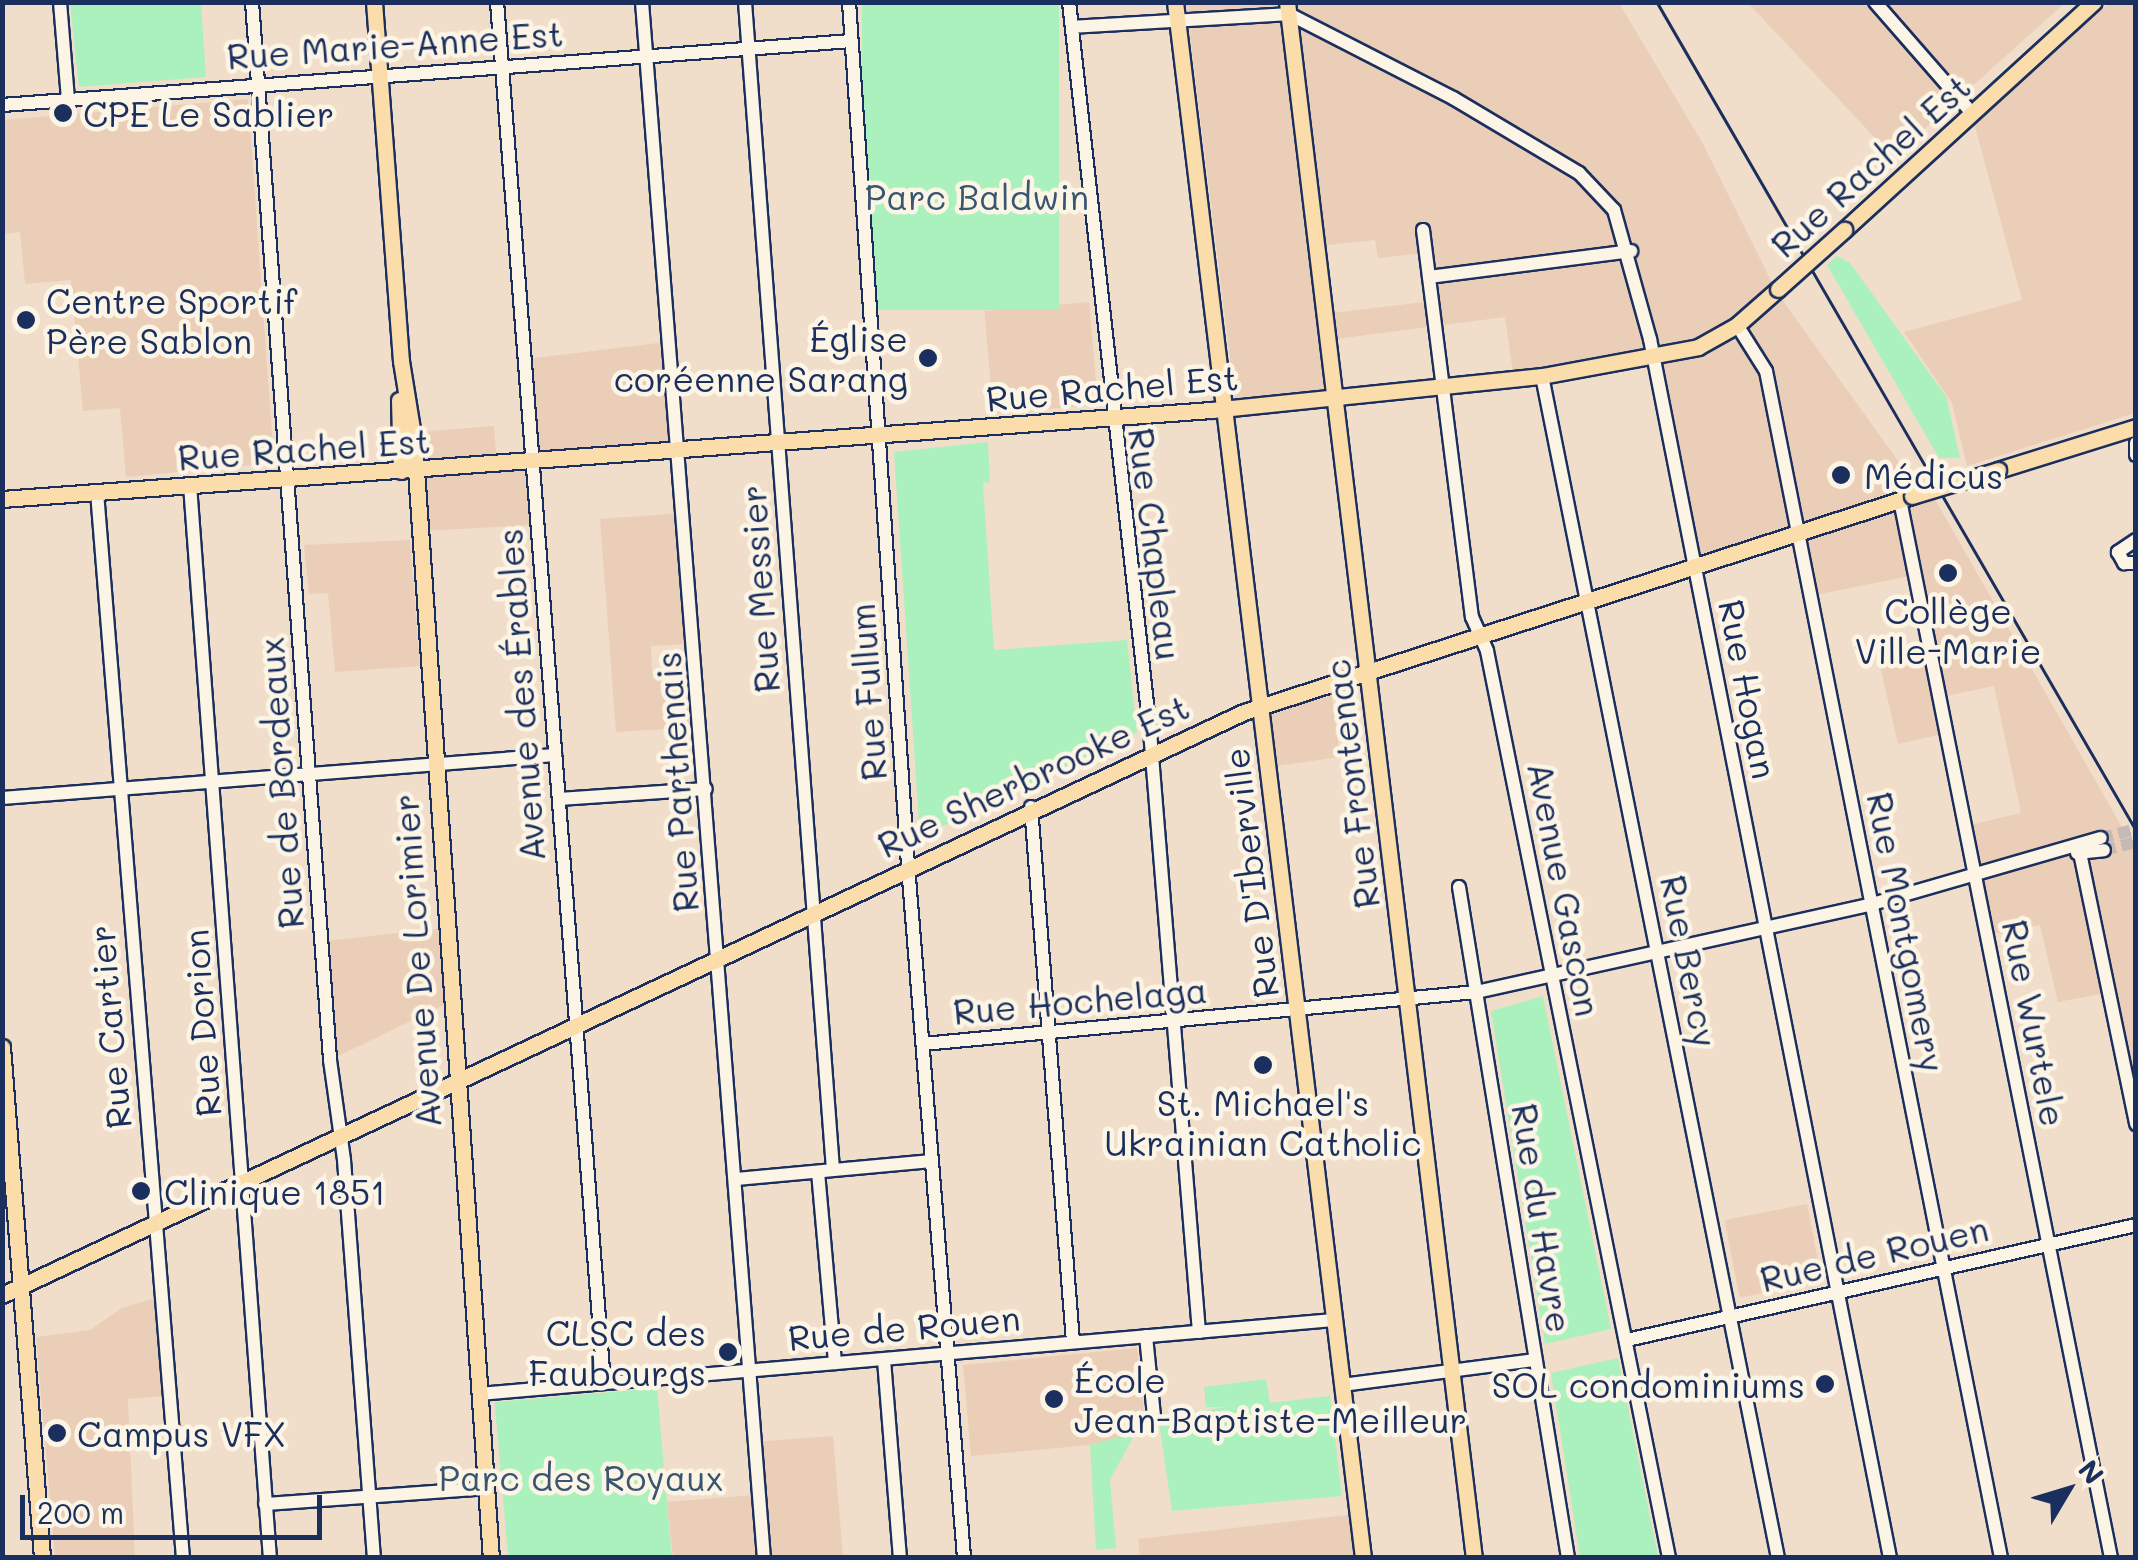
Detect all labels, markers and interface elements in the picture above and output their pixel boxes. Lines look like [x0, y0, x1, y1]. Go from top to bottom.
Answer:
street label: Rue Marie-Anne Est [225, 11, 565, 77]
street label: Rue Rachel Est [1762, 65, 1978, 265]
place label: CPE Le Sablier [83, 92, 334, 134]
marker: CPE Le Sablier [52, 102, 74, 124]
park label: Parc Baldwin [865, 175, 1089, 217]
place label: Centre Sportif Père Sablon [46, 279, 297, 361]
marker: Centre Sportif Père Sablon [15, 309, 37, 331]
place label: Église coréenne Sarang [614, 317, 908, 399]
marker: Église coréenne Sarang [917, 347, 939, 369]
street label: Rue Rachel Est [984, 355, 1240, 419]
street label: Rue Rachel Est [176, 418, 432, 478]
street label: Rue Chapleau [1121, 425, 1191, 663]
place label: Médicus [1864, 454, 2003, 496]
marker: Médicus [1828, 462, 1854, 488]
street label: Rue Messier [731, 484, 787, 694]
street label: Avenue des Érables [487, 527, 553, 863]
marker: Collège Ville-Marie [1937, 562, 1959, 584]
place label: Collège Ville-Marie [1855, 589, 2041, 671]
street label: Rue Hogan [1711, 596, 1787, 782]
street label: Rue Fullum [840, 602, 894, 782]
street label: Rue de Bordeaux [249, 636, 311, 930]
street label: Rue Parthenais [646, 650, 706, 914]
street label: Rue Frontenac [1315, 657, 1387, 911]
street label: Rue Sherbrooke Est [871, 684, 1195, 866]
street label: Rue D'Iberville [1214, 746, 1286, 1000]
street label: Avenue Gascon [1520, 758, 1610, 1020]
street label: Rue Montgomery [1859, 788, 1955, 1076]
street label: Avenue De Lorimier [383, 793, 449, 1129]
street label: Rue Bercy [1653, 871, 1727, 1051]
street label: Rue Wurtele [1994, 916, 2076, 1130]
street label: Rue Cartier [79, 923, 139, 1131]
street label: Rue Dorion [174, 928, 228, 1118]
street label: Rue Hochelaga [951, 968, 1209, 1032]
marker: St. Michael's Ukrainian Catholic [1252, 1054, 1274, 1076]
place label: St. Michael's Ukrainian Catholic [1104, 1081, 1422, 1163]
street label: Rue du Havre [1504, 1100, 1582, 1336]
place label: Clinique 1851 [164, 1170, 386, 1212]
marker: Clinique 1851 [128, 1178, 154, 1204]
street label: Rue de Rouen [1756, 1206, 1992, 1300]
street label: Rue de Rouen [786, 1296, 1022, 1358]
place label: CLSC des Faubourgs [528, 1311, 706, 1393]
marker: CLSC des Faubourgs [715, 1339, 741, 1365]
place label: École Jean-Baptiste-Meilleur [1074, 1358, 1467, 1440]
place label: SOL condominiums [1492, 1363, 1805, 1405]
marker: SOL condominiums [1814, 1373, 1836, 1395]
marker: École Jean-Baptiste-Meilleur [1043, 1388, 1065, 1410]
place label: Campus VFX [77, 1412, 286, 1454]
marker: Campus VFX [46, 1422, 68, 1444]
north arrow [2018, 1440, 2118, 1540]
text: N [2071, 1452, 2112, 1491]
park label: Parc des Royaux [439, 1456, 723, 1498]
scale bar [25, 1475, 328, 1537]
text: 200 m [37, 1492, 124, 1532]

